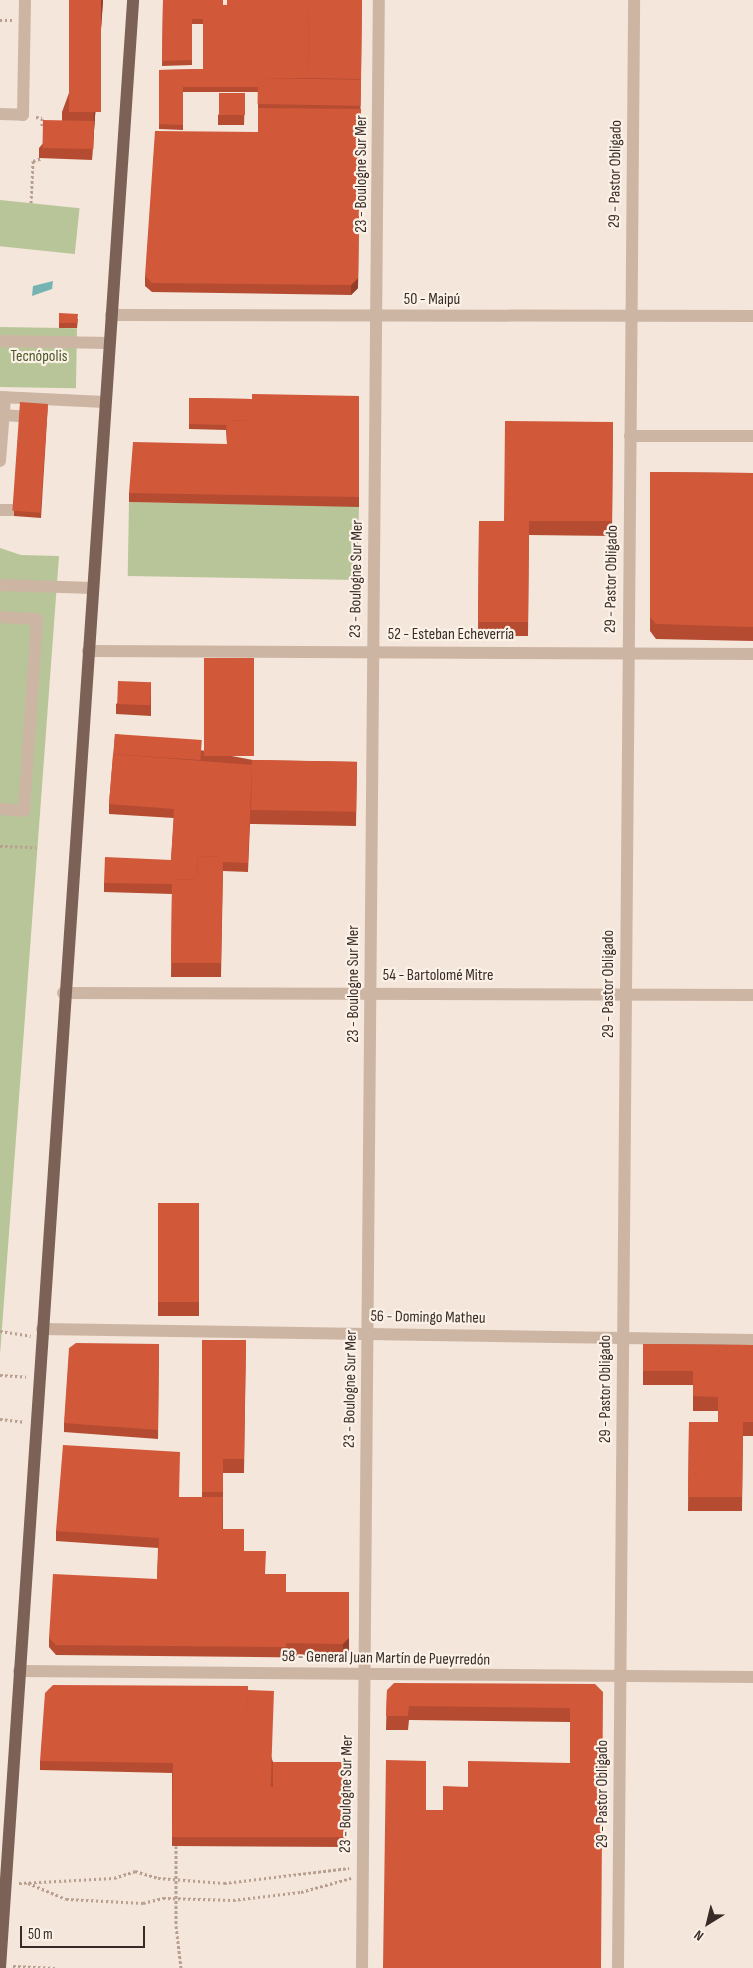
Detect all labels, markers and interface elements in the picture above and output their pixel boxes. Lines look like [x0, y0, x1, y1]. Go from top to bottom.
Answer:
street label: 23 - Boulogne Sur Mer [352, 115, 372, 233]
street label: 29 - Pastor Obligado [605, 120, 627, 228]
street label: 50 - Maipú [404, 290, 460, 310]
park label: Tecnópolis [11, 347, 67, 367]
street label: 23 - Boulogne Sur Mer [346, 520, 368, 638]
street label: 29 - Pastor Obligado [601, 525, 623, 633]
street label: 52 - Esteban Echeverría [388, 625, 514, 645]
street label: 23 - Boulogne Sur Mer [344, 925, 364, 1043]
street label: 29 - Pastor Obligado [599, 930, 619, 1038]
street label: 54 - Bartolomé Mitre [383, 966, 493, 986]
street label: 56 - Domingo Matheu [370, 1307, 486, 1329]
street label: 23 - Boulogne Sur Mer [340, 1330, 362, 1448]
street label: 29 - Pastor Obligado [596, 1335, 616, 1443]
street label: 58 - General Juan Martín de Pueyrredón [282, 1648, 490, 1670]
street label: 23 - Boulogne Sur Mer [336, 1735, 358, 1853]
street label: 29 - Pastor Obligado [593, 1740, 613, 1848]
north arrow [683, 1898, 733, 1948]
scale bar [22, 1916, 148, 1948]
text: 50 m [28, 1925, 53, 1944]
text: N [691, 1926, 707, 1945]

